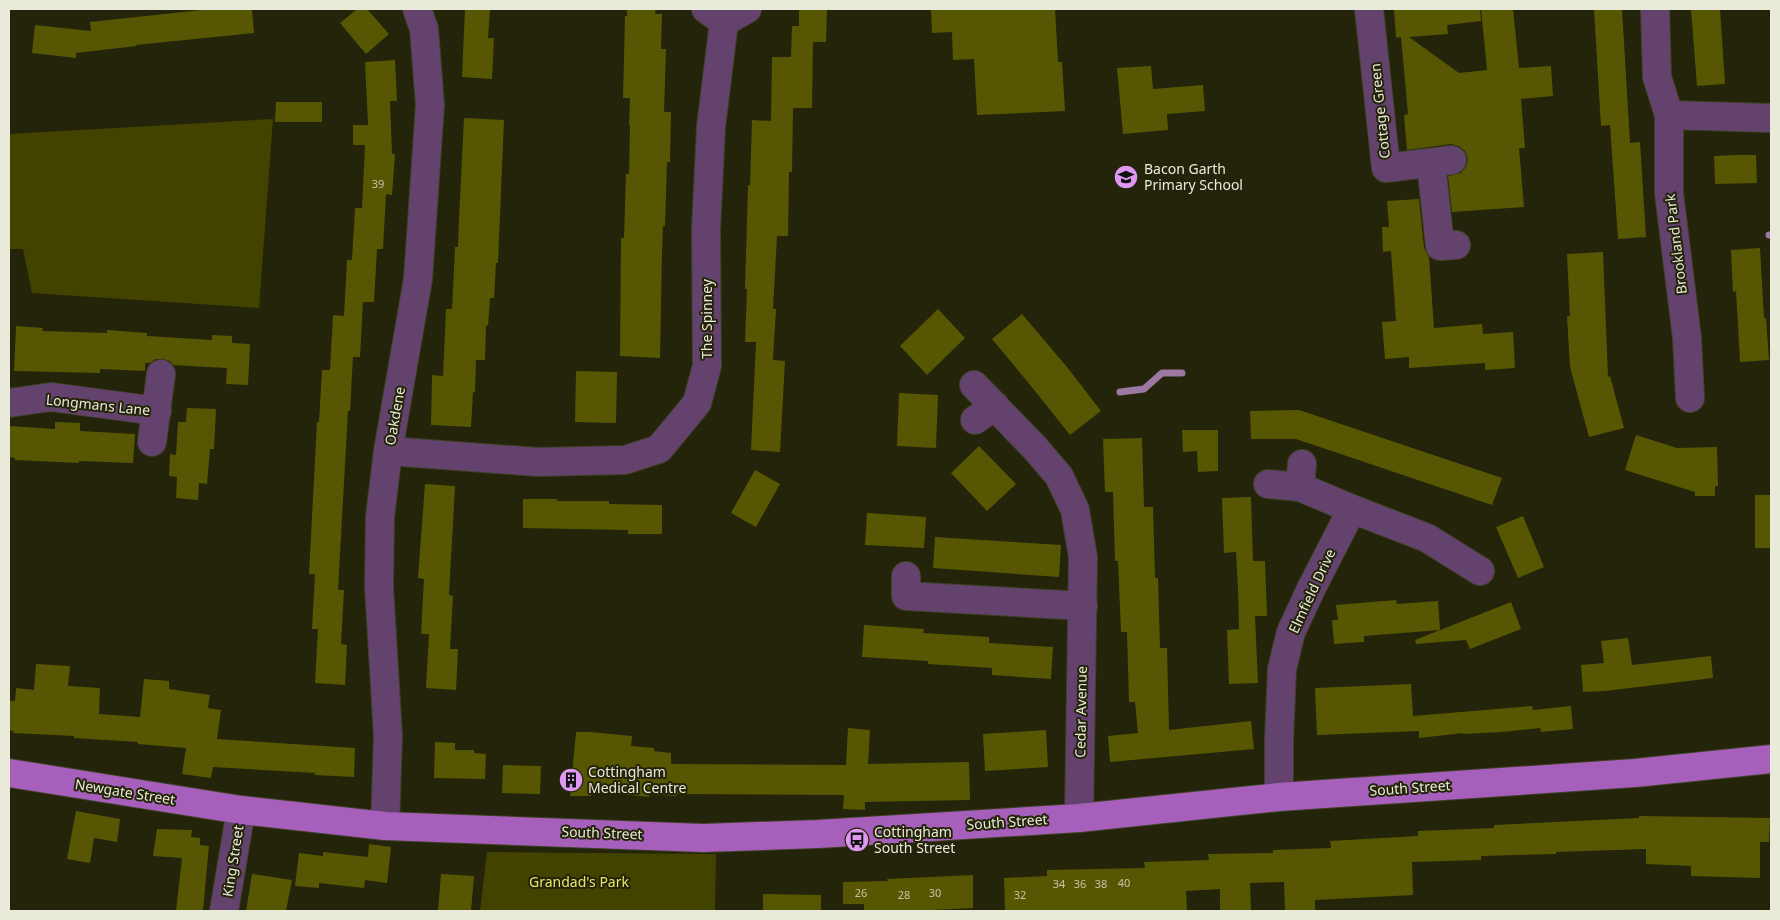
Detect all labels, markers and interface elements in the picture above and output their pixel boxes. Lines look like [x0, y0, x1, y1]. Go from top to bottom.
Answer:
street label: Cottage Green [1365, 63, 1394, 160]
place label: Bacon Garth Primary School [1144, 159, 1243, 194]
school or university icon: Bacon Garth Primary School [1113, 164, 1139, 190]
house number: 39 [372, 176, 384, 191]
street label: Brookland Park [1660, 192, 1691, 295]
street label: The Spinney [697, 278, 716, 359]
street label: Oakdene [380, 385, 409, 447]
street label: Longmans Lane [45, 390, 151, 419]
street label: Elmfield Drive [1284, 545, 1339, 636]
street label: Cedar Avenue [1070, 666, 1091, 758]
place label: Cottingham Medical Centre [588, 762, 687, 797]
building icon: Cottingham Medical Centre [558, 767, 584, 793]
street label: Newgate Street [74, 774, 177, 809]
street label: South Street [1369, 775, 1451, 800]
street label: South Street [966, 809, 1048, 834]
street label: South Street [561, 822, 643, 843]
place label: Cottingham South Street [874, 822, 955, 857]
street label: King Street [217, 824, 248, 898]
bus stop icon: Cottingham South Street [844, 827, 870, 853]
park label: Grandad's Park [529, 872, 629, 891]
house number: 40 [1118, 875, 1130, 890]
house number: 34 [1053, 876, 1066, 891]
house number: 36 [1074, 876, 1086, 891]
house number: 38 [1095, 876, 1107, 891]
house number: 26 [855, 885, 867, 900]
house number: 30 [929, 885, 941, 900]
house number: 28 [898, 887, 910, 902]
house number: 32 [1014, 887, 1026, 902]

